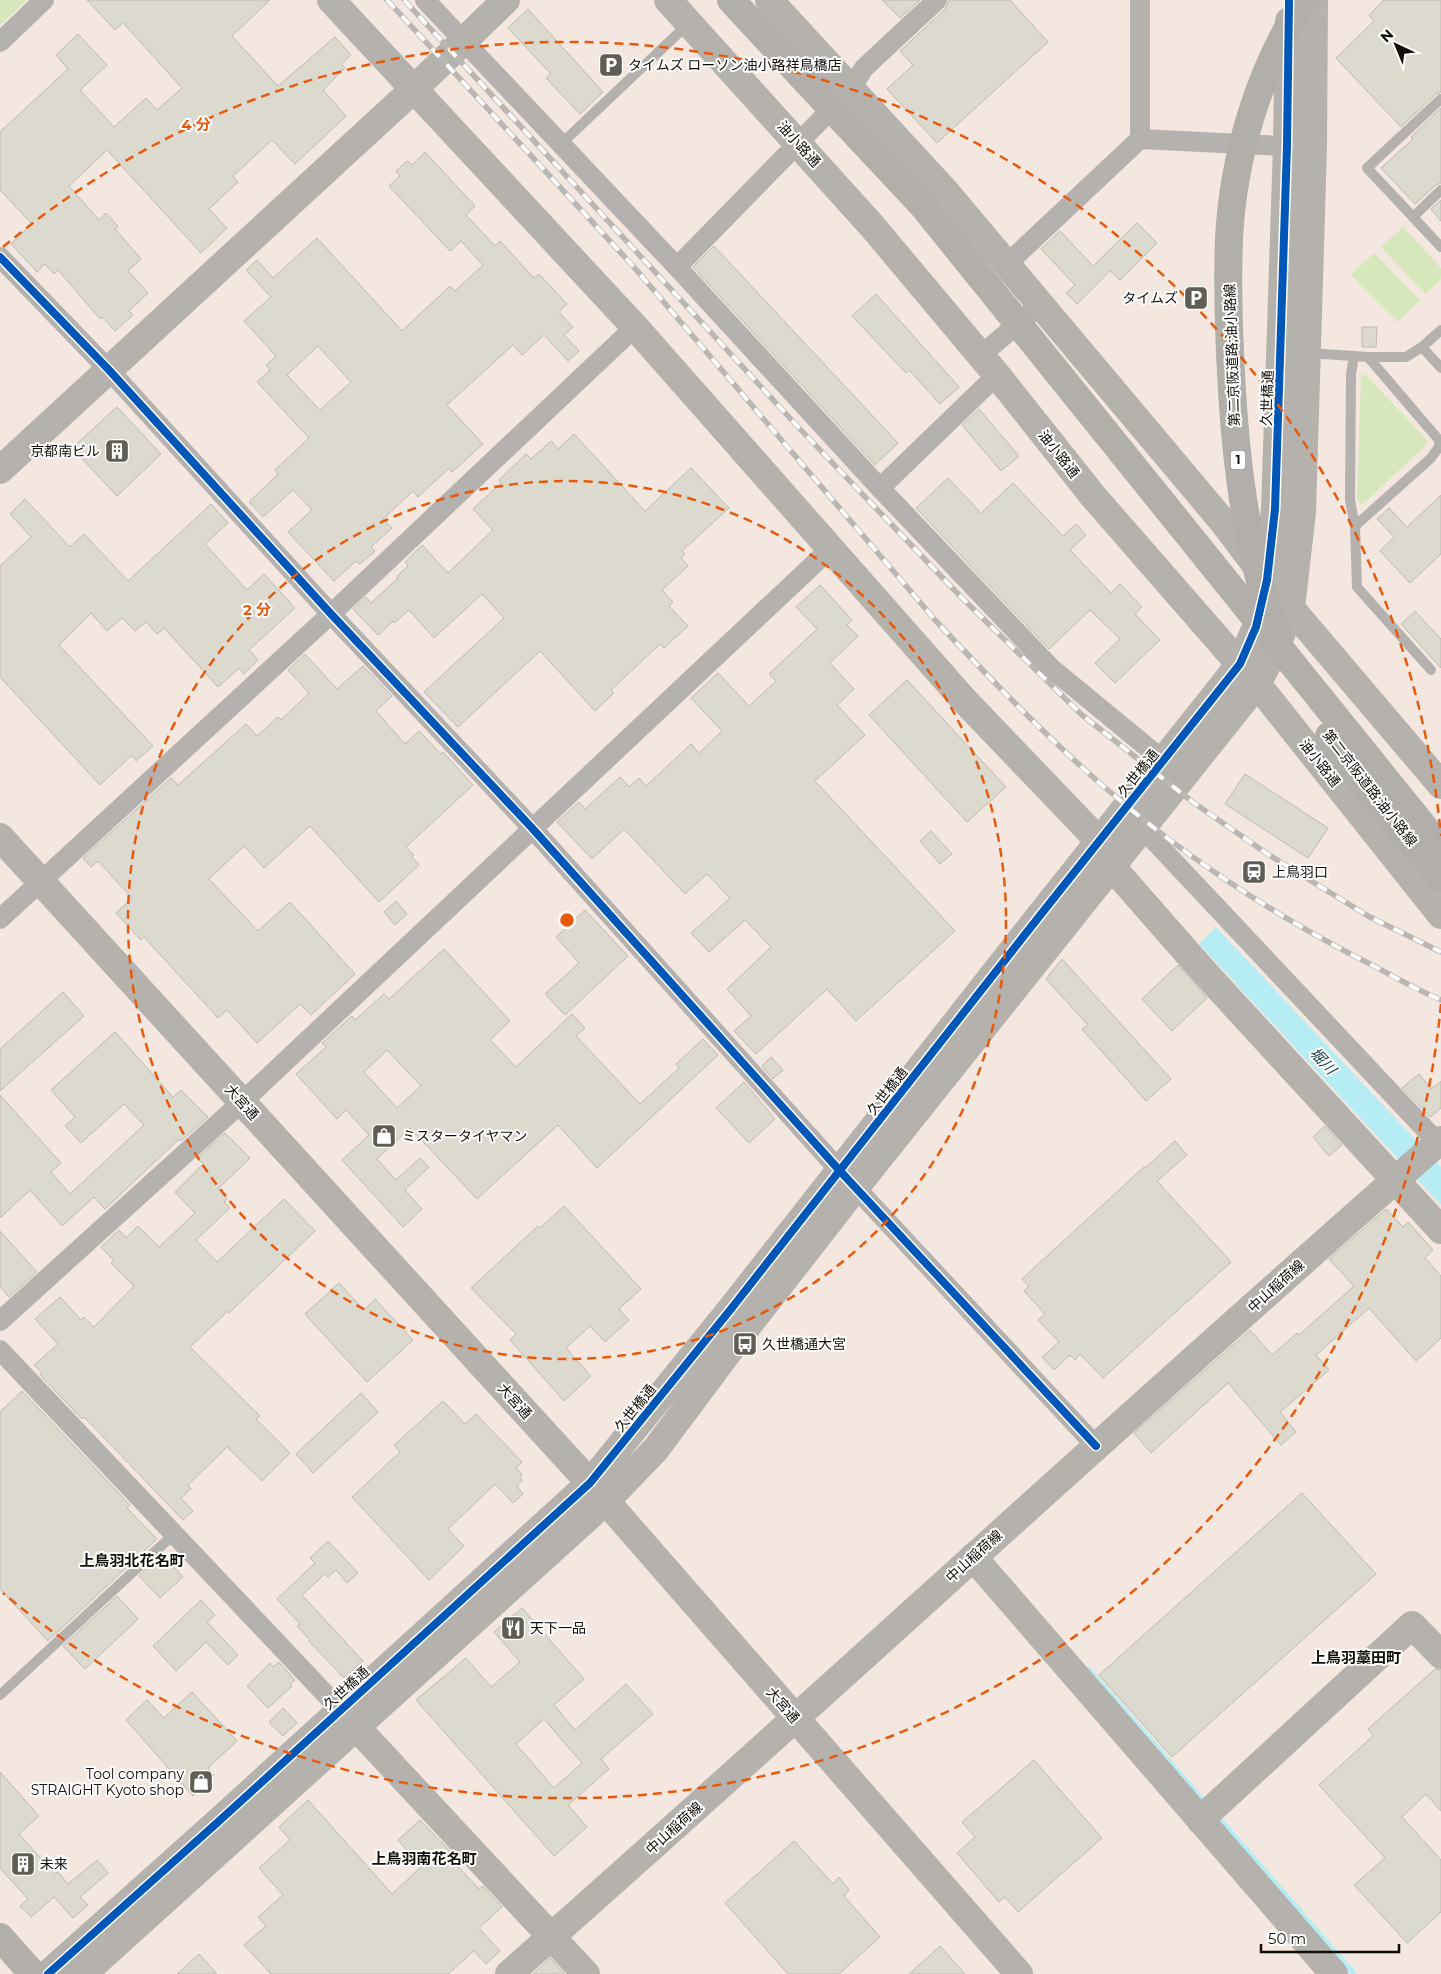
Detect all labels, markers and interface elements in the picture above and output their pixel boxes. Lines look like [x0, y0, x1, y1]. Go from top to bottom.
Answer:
north arrow [1371, 20, 1421, 70]
text: N [1377, 25, 1397, 46]
parking icon: タイムズ ローソン油小路祥鳥橋店 [598, 52, 624, 78]
place label: タイムズ ローソン油小路祥鳥橋店 [628, 56, 841, 74]
text: 4 分 [181, 115, 211, 134]
street label: 油小路通 [774, 117, 824, 171]
street label: 第二京阪道路;油小路線 [1221, 283, 1243, 427]
parking icon: タイムズ [1183, 285, 1209, 311]
place label: タイムズ [1122, 289, 1178, 307]
street label: 久世橋通 [1257, 370, 1277, 426]
street label: 油小路通 [1035, 426, 1083, 482]
building icon: 京都南ビル [104, 438, 130, 464]
place label: 京都南ビル [30, 442, 100, 460]
road number: 1 [1230, 450, 1246, 470]
text: 2 分 [243, 600, 271, 619]
street label: 第二京阪道路;油小路線 [1319, 726, 1421, 850]
street label: 油小路通 [1296, 735, 1344, 791]
street label: 久世橋通 [1113, 746, 1163, 800]
station icon: 上鳥羽口 [1241, 859, 1267, 885]
place label: 上鳥羽口 [1272, 863, 1328, 881]
centre of rings [558, 911, 576, 929]
water label: 堀川 [1306, 1043, 1342, 1080]
street label: 久世橋通 [863, 1063, 911, 1119]
street label: 大宮通 [221, 1080, 263, 1124]
shop icon: ミスタータイヤマン [371, 1123, 397, 1149]
place label: ミスタータイヤマン [402, 1127, 528, 1145]
street label: 中山稲荷線 [1244, 1256, 1308, 1316]
bus stop icon: 久世橋通大宮 [732, 1331, 758, 1357]
place label: 久世橋通大宮 [762, 1335, 846, 1353]
street label: 大宮通 [494, 1379, 536, 1423]
street label: 久世橋通 [610, 1381, 660, 1435]
street label: 中山稲荷線 [942, 1526, 1006, 1586]
district label: 上鳥羽北花名町 [79, 1551, 185, 1570]
restaurant icon: 天下一品 [500, 1615, 526, 1641]
place label: 天下一品 [530, 1619, 586, 1637]
district label: 上鳥羽藁田町 [1311, 1648, 1401, 1667]
street label: 久世橋通 [319, 1663, 373, 1713]
street label: 大宮通 [762, 1683, 804, 1727]
place label: Tool company STRAIGHT Kyoto shop [31, 1765, 184, 1799]
shop icon: Tool company STRAIGHT Kyoto shop [188, 1769, 214, 1795]
street label: 中山稲荷線 [642, 1798, 706, 1858]
district label: 上鳥羽南花名町 [371, 1849, 477, 1868]
building icon: 未来 [10, 1851, 36, 1877]
place label: 未来 [40, 1855, 68, 1873]
scale bar [1261, 1922, 1398, 1954]
text: 50 m [1268, 1929, 1306, 1948]

